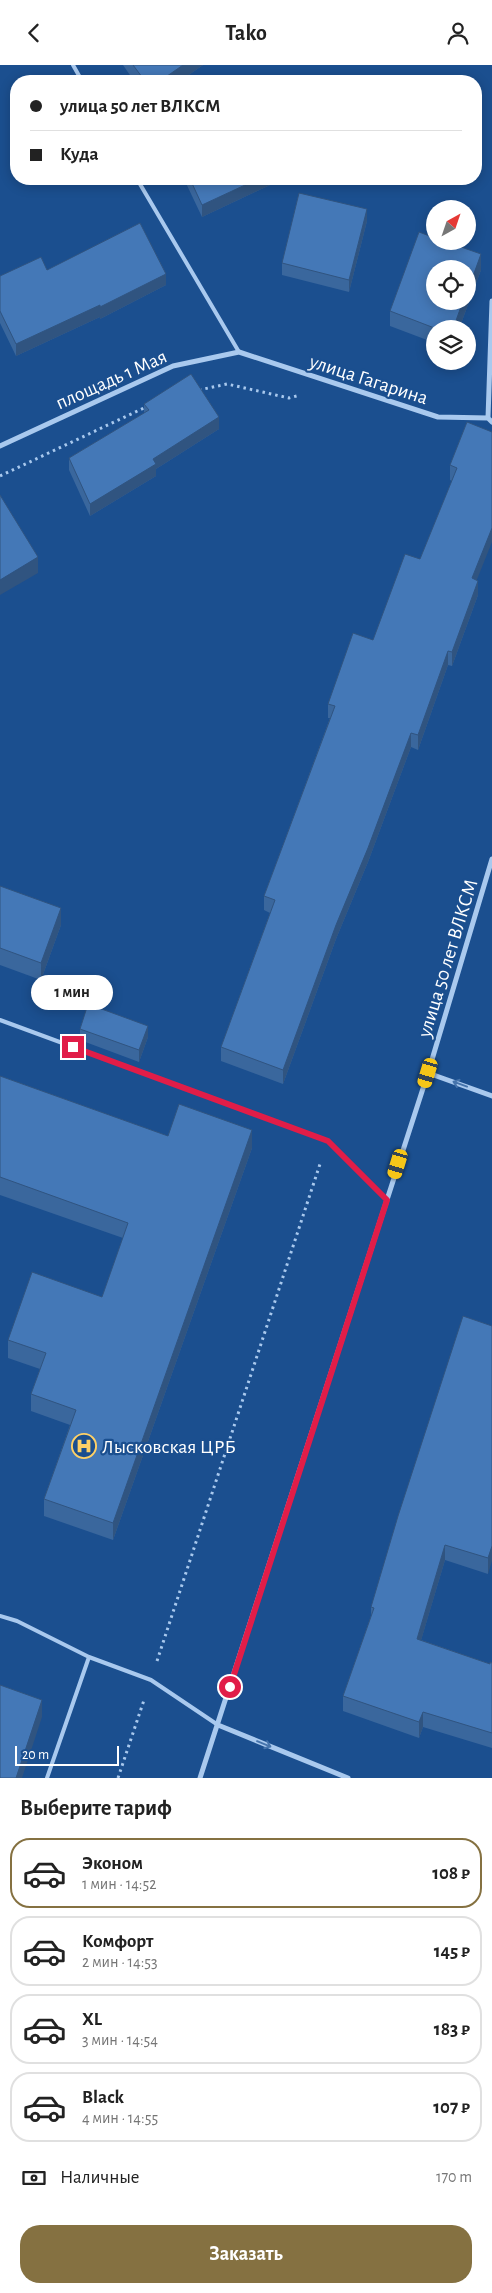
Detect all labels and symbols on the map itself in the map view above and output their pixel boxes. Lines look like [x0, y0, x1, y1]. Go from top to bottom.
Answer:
north arrow [426, 200, 476, 250]
street label: площадь 1 Мая [53, 346, 170, 413]
street label: улица Гагарина [306, 351, 430, 408]
street label: улица 50 лет ВЛКСМ [414, 877, 482, 1041]
callout: 1 мин [32, 975, 114, 1009]
route end [62, 1036, 84, 1058]
car [416, 1056, 439, 1090]
one-way arrow [452, 1079, 468, 1089]
car [386, 1147, 409, 1181]
hospital icon: Лысковская ЦРБ [71, 1433, 97, 1459]
place label: Лысковская ЦРБ [102, 1437, 236, 1457]
route start [219, 1676, 241, 1698]
one-way arrow [256, 1740, 271, 1749]
scale bar [15, 1743, 119, 1766]

